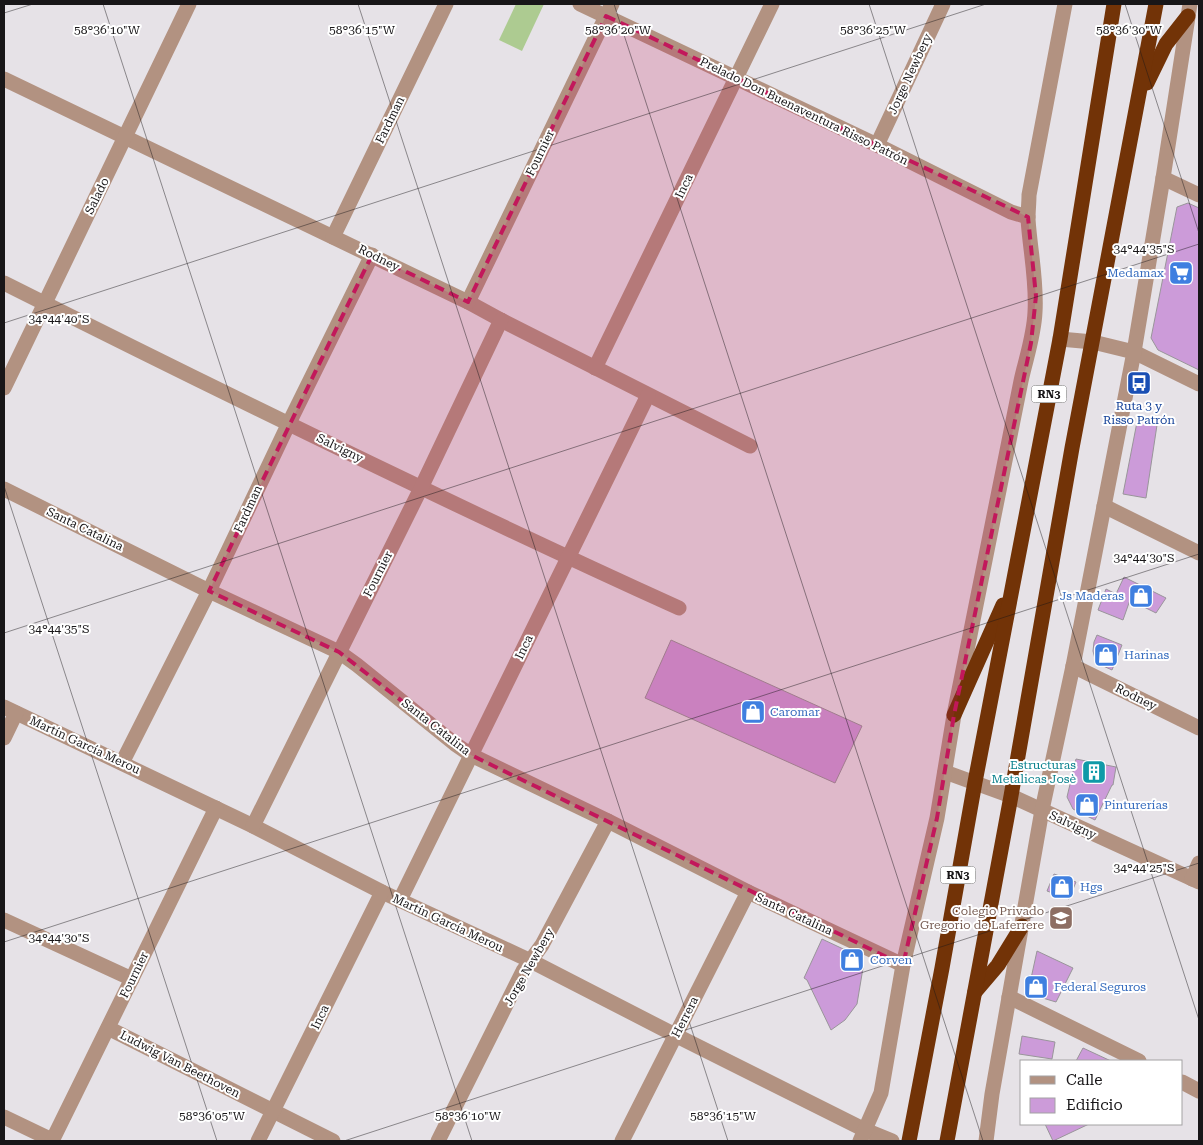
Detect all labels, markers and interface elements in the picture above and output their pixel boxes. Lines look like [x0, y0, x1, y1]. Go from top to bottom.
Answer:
text: 58°36'10"W [74, 23, 141, 37]
text: 58°36'15"W [329, 23, 396, 37]
text: 58°36'20"W [585, 23, 652, 37]
text: 58°36'25"W [840, 23, 907, 37]
text: 58°36'30"W [1096, 23, 1163, 37]
street label: Jorge Newbery [885, 31, 935, 117]
street label: Prelado Don Buenaventura Risso Patrón [698, 54, 911, 168]
street label: Fardman [373, 94, 408, 146]
street label: Fournier [523, 128, 557, 178]
street label: Inca [672, 171, 696, 201]
street label: Salado [82, 175, 112, 217]
street label: Rodney [356, 242, 403, 274]
text: 34°44'35"S [1114, 242, 1174, 256]
supermarket icon: Medamax [1168, 260, 1194, 286]
place label: Medamax [1107, 266, 1164, 280]
text: 34°44'40"S [29, 312, 89, 326]
bus stop icon: Ruta 3 y Risso Patrón [1126, 370, 1152, 396]
road number: RN3 [1032, 386, 1066, 402]
place label: Ruta 3 y Risso Patrón [1103, 399, 1175, 427]
street label: Salvigny [314, 431, 366, 466]
street label: Fardman [231, 483, 265, 535]
street label: Santa Catalina [44, 504, 126, 554]
street label: Fournier [361, 549, 396, 599]
text: 34°44'30"S [1114, 551, 1174, 565]
shop icon: Js Maderas [1128, 583, 1154, 609]
place label: Js Maderas [1060, 589, 1124, 603]
text: 34°44'35"S [29, 622, 89, 636]
street label: Inca [512, 632, 536, 662]
shop icon: Harinas [1093, 642, 1119, 668]
place label: Harinas [1124, 648, 1169, 662]
street label: Rodney [1113, 681, 1160, 713]
street label: Santa Catalina [399, 696, 474, 758]
shop icon: Caromar [740, 699, 766, 725]
place label: Caromar [770, 705, 820, 719]
street label: Martín García Merou [27, 713, 143, 777]
place label: Estructuras Metalicas Josè [991, 758, 1076, 786]
building icon: Estructuras Metalicas Josè [1081, 759, 1107, 785]
shop icon: Pinturerías [1074, 792, 1100, 818]
place label: Pinturerías [1104, 798, 1168, 812]
street label: Salvigny [1047, 808, 1099, 842]
text: 34°44'25"S [1114, 861, 1174, 875]
road number: RN3 [940, 866, 976, 884]
shop icon: Hgs [1049, 874, 1075, 900]
place label: Hgs [1080, 880, 1103, 894]
street label: Santa Catalina [753, 890, 835, 938]
street label: Martín García Merou [390, 891, 506, 955]
place label: Colegio Privado Gregorio de Laferrere [920, 904, 1044, 932]
school or university icon: Colegio Privado Gregorio de Laferrere [1048, 905, 1074, 931]
street label: Jorge Newbery [501, 925, 557, 1008]
text: 34°44'30"S [29, 931, 89, 945]
shop icon: Corven [839, 947, 865, 973]
street label: Fournier [117, 950, 151, 1000]
place label: Corven [870, 953, 913, 967]
shop icon: Federal Seguros [1023, 974, 1049, 1000]
place label: Federal Seguros [1054, 980, 1146, 994]
street label: Herrera [669, 994, 701, 1040]
street label: Inca [308, 1002, 332, 1032]
street label: Ludwig Van Beethoven [118, 1028, 243, 1101]
legend [1020, 1060, 1183, 1125]
text: Calle [1066, 1071, 1102, 1089]
text: Edificio [1066, 1096, 1123, 1114]
text: 58°36'05"W [179, 1109, 246, 1123]
text: 58°36'10"W [435, 1109, 502, 1123]
text: 58°36'15"W [690, 1109, 757, 1123]

